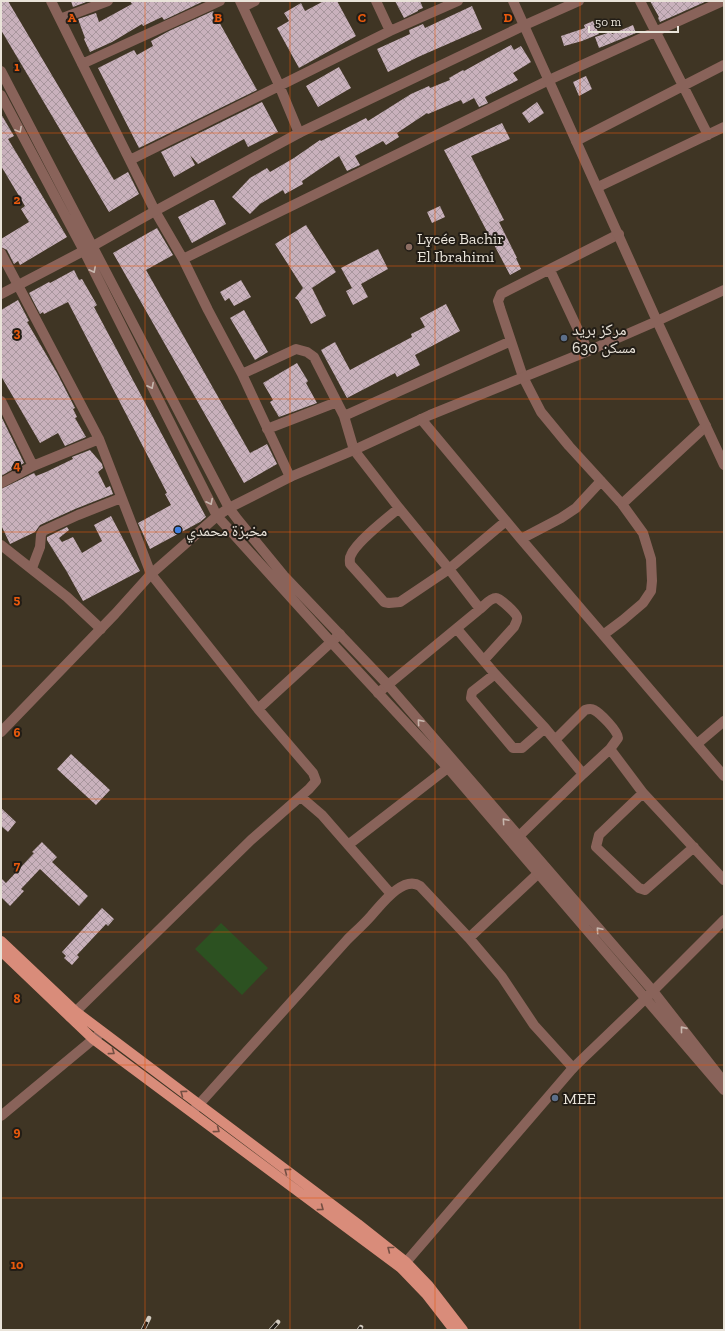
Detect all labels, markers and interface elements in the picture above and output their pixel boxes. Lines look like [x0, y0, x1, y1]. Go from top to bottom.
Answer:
scale bar [589, 8, 678, 34]
text: A [68, 10, 77, 25]
text: B [214, 10, 222, 25]
text: C [358, 10, 366, 25]
text: D [503, 10, 513, 25]
text: 50 m [595, 15, 622, 29]
text: 1 [14, 59, 20, 74]
one-way arrow [15, 126, 22, 133]
text: 2 [14, 192, 21, 207]
place label: Lycée Bachir El Ibrahimi [417, 229, 504, 266]
marker: Lycée Bachir El Ibrahimi [404, 242, 414, 252]
one-way arrow [88, 265, 96, 273]
place label: مركز بريد 630 مسكن [572, 320, 636, 358]
text: 3 [14, 325, 21, 340]
marker: مركز بريد 630 مسكن [559, 333, 569, 343]
one-way arrow [146, 381, 154, 389]
text: 4 [13, 458, 21, 473]
one-way arrow [205, 498, 213, 505]
place label: مخبزة محمدي [186, 521, 267, 543]
marker: مخبزة محمدي [173, 525, 183, 535]
text: 5 [14, 592, 21, 607]
one-way arrow [418, 720, 425, 727]
text: 6 [14, 725, 21, 740]
one-way arrow [502, 818, 509, 826]
text: 7 [14, 858, 21, 873]
one-way arrow [597, 927, 604, 934]
text: 8 [13, 991, 21, 1006]
one-way arrow [681, 1026, 688, 1034]
one-way arrow [108, 1048, 115, 1055]
place label: MEE [563, 1089, 596, 1108]
one-way arrow [180, 1090, 187, 1097]
marker: MEE [550, 1093, 560, 1103]
text: 9 [14, 1124, 21, 1139]
one-way arrow [213, 1125, 220, 1133]
one-way arrow [284, 1168, 291, 1175]
one-way arrow [316, 1203, 323, 1210]
one-way arrow [388, 1247, 395, 1254]
text: 10 [11, 1257, 24, 1272]

